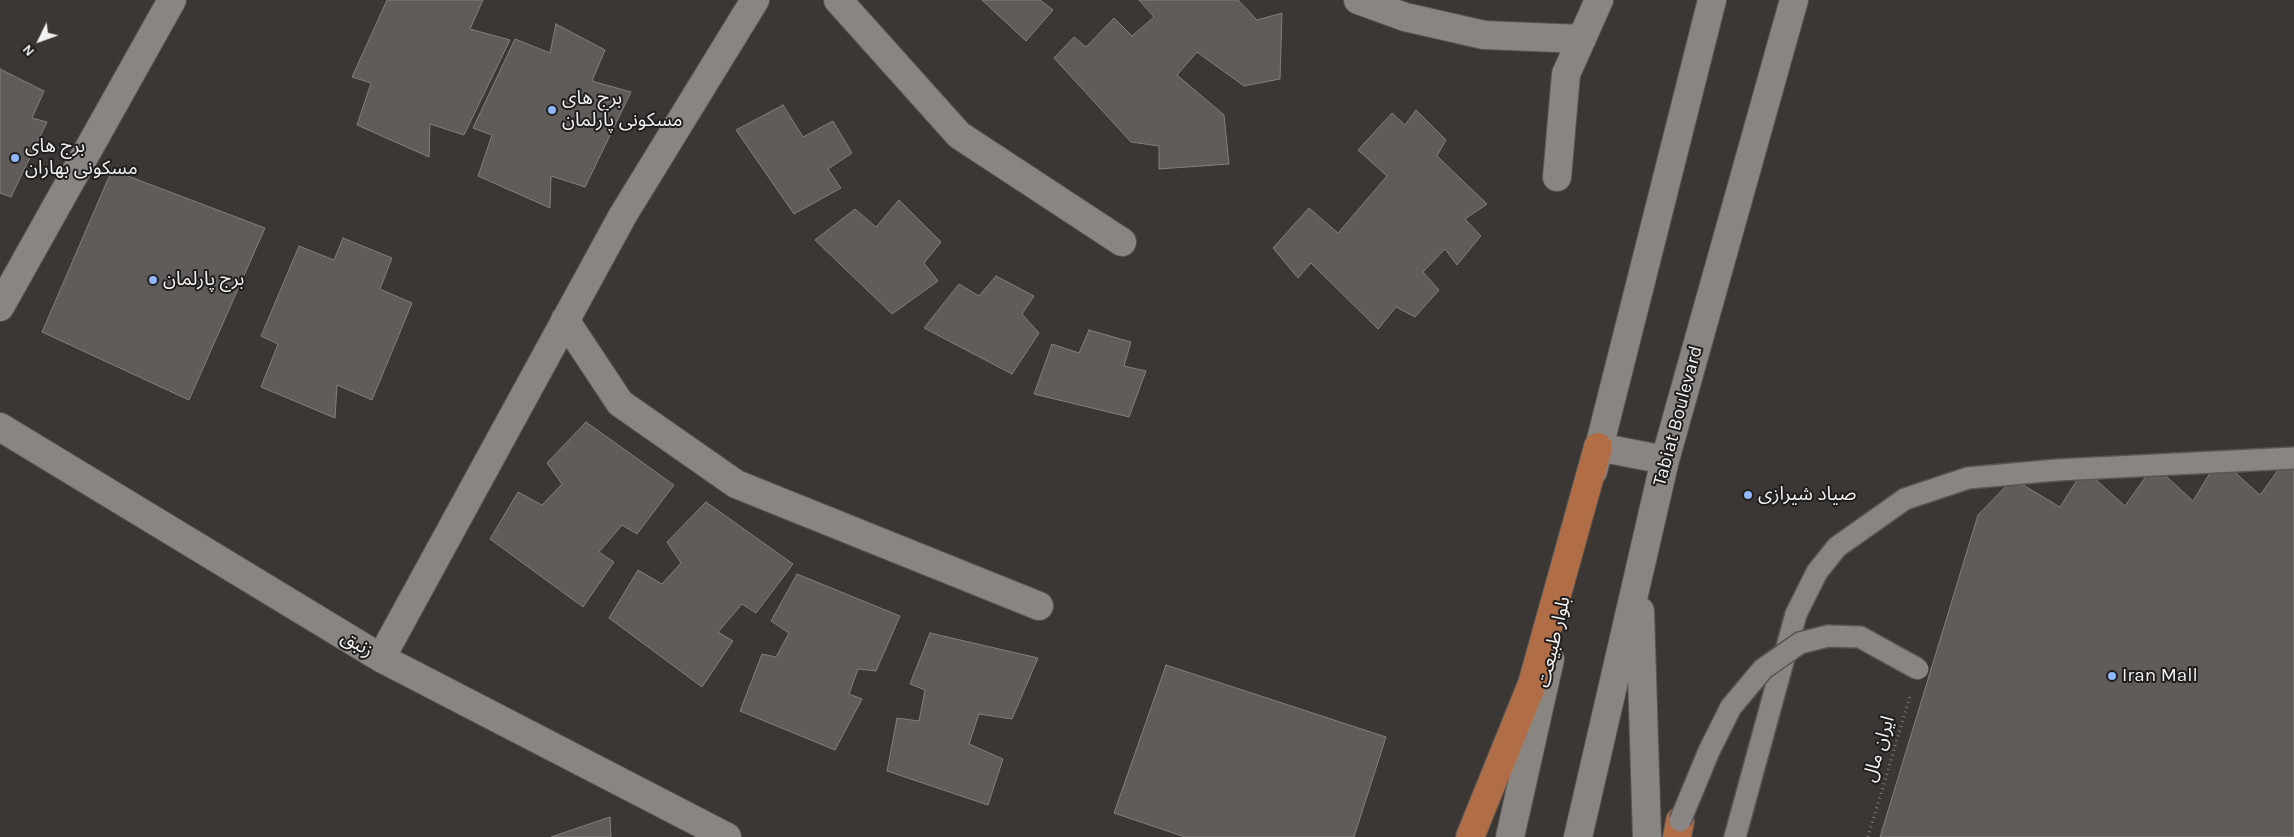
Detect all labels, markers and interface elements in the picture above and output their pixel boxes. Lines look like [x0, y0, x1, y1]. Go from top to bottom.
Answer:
north arrow [15, 15, 65, 65]
text: N [19, 41, 38, 60]
place label: برج های مسکونی پارلمان [562, 88, 683, 132]
marker: برج های مسکونی پارلمان [546, 104, 558, 116]
place label: برج های مسکونی بهاران [25, 136, 138, 180]
marker: برج های مسکونی بهاران [9, 152, 21, 164]
place label: برج پارلمان [163, 269, 244, 291]
marker: برج پارلمان [147, 274, 159, 286]
street label: Tabiat Boulevard [1648, 343, 1708, 489]
place label: صیاد شیرازی [1758, 484, 1856, 506]
marker: صیاد شیرازی [1742, 489, 1754, 501]
street label: بلوار طبیعت [1532, 594, 1576, 690]
street label: زنبق [337, 626, 377, 662]
place label: Iran Mall [2122, 665, 2198, 687]
marker: Iran Mall [2106, 670, 2118, 682]
street label: ایران مال [1858, 713, 1900, 785]

